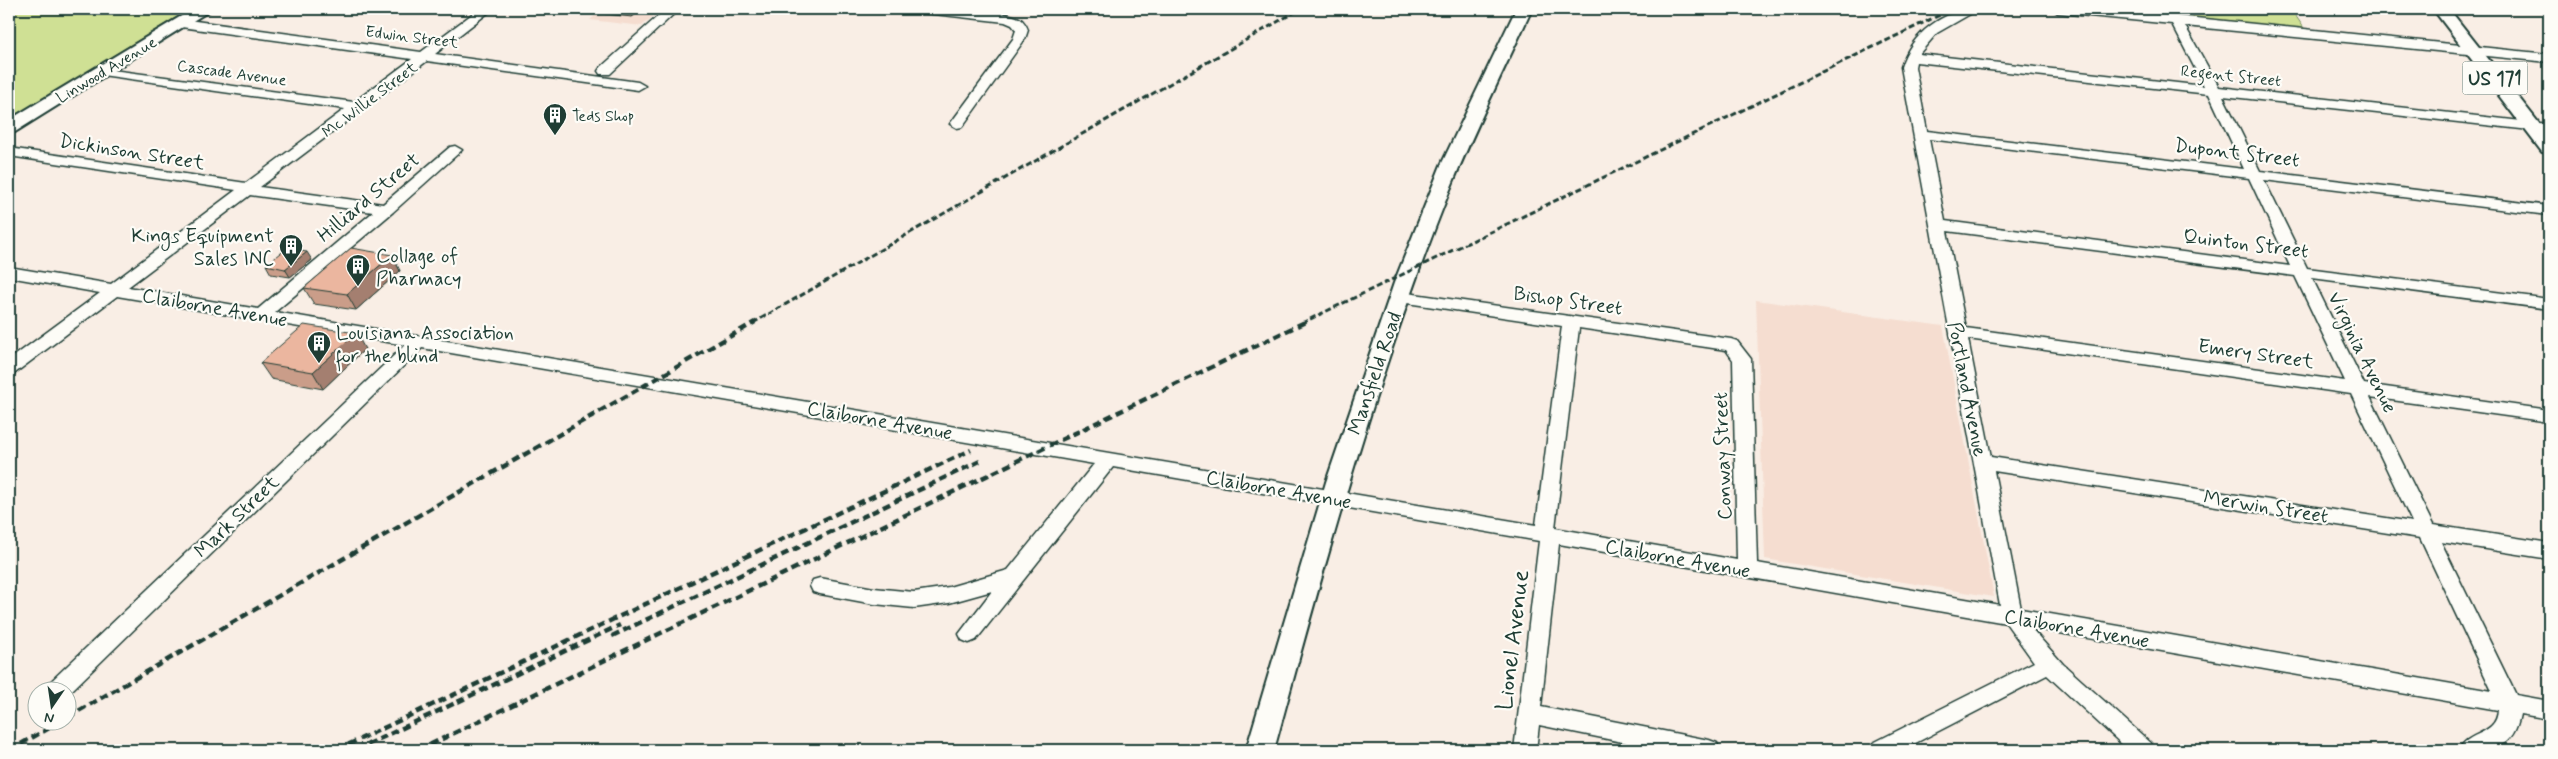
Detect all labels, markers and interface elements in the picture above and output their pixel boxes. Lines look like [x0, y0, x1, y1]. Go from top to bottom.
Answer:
street label: Edwin Street [364, 21, 460, 54]
street label: Linwood Avenue [53, 32, 161, 109]
street label: Cascade Avenue [176, 55, 288, 92]
street label: Mc Willie Street [318, 57, 422, 143]
street label: Regent Street [2180, 61, 2282, 93]
road number: US 171 [2462, 62, 2528, 94]
building icon: Teds Shop [542, 102, 568, 136]
place label: Teds Shop [572, 106, 634, 127]
street label: Dickinson Street [57, 128, 207, 177]
street label: Dupont Street [2173, 132, 2301, 175]
street label: Hilliard Street [312, 147, 426, 249]
place label: Kings Equipment Sales INC [131, 223, 274, 273]
street label: Quinton Street [2182, 223, 2310, 266]
building icon: Kings Equipment Sales INC [278, 233, 304, 267]
place label: Collage of Pharmacy [376, 243, 462, 293]
building icon: Collage of Pharmacy [345, 253, 371, 287]
street label: Bishop Street [1512, 280, 1624, 322]
street label: Claiborne Avenue [140, 282, 290, 335]
street label: Virginia Avenue [2320, 288, 2403, 418]
street label: Mansfield Road [1342, 308, 1409, 439]
place label: Louisiana Association for the blind [336, 320, 514, 372]
street label: Portland Avenue [1940, 320, 1993, 459]
building icon: Louisiana Association for the blind [306, 330, 332, 364]
street label: Emery Street [2196, 333, 2316, 376]
street label: Conway Street [1708, 391, 1739, 520]
street label: Claiborne Avenue [805, 395, 955, 448]
street label: Claiborne Avenue [1204, 464, 1354, 517]
street label: Mark Street [189, 469, 286, 565]
street label: Merwin Street [2202, 484, 2330, 531]
street label: Claiborne Avenue [1603, 533, 1753, 586]
street label: Lionel Avenue [1489, 568, 1538, 712]
street label: Claiborne Avenue [2002, 603, 2152, 656]
north arrow [28, 682, 78, 732]
text: N [43, 708, 56, 728]

